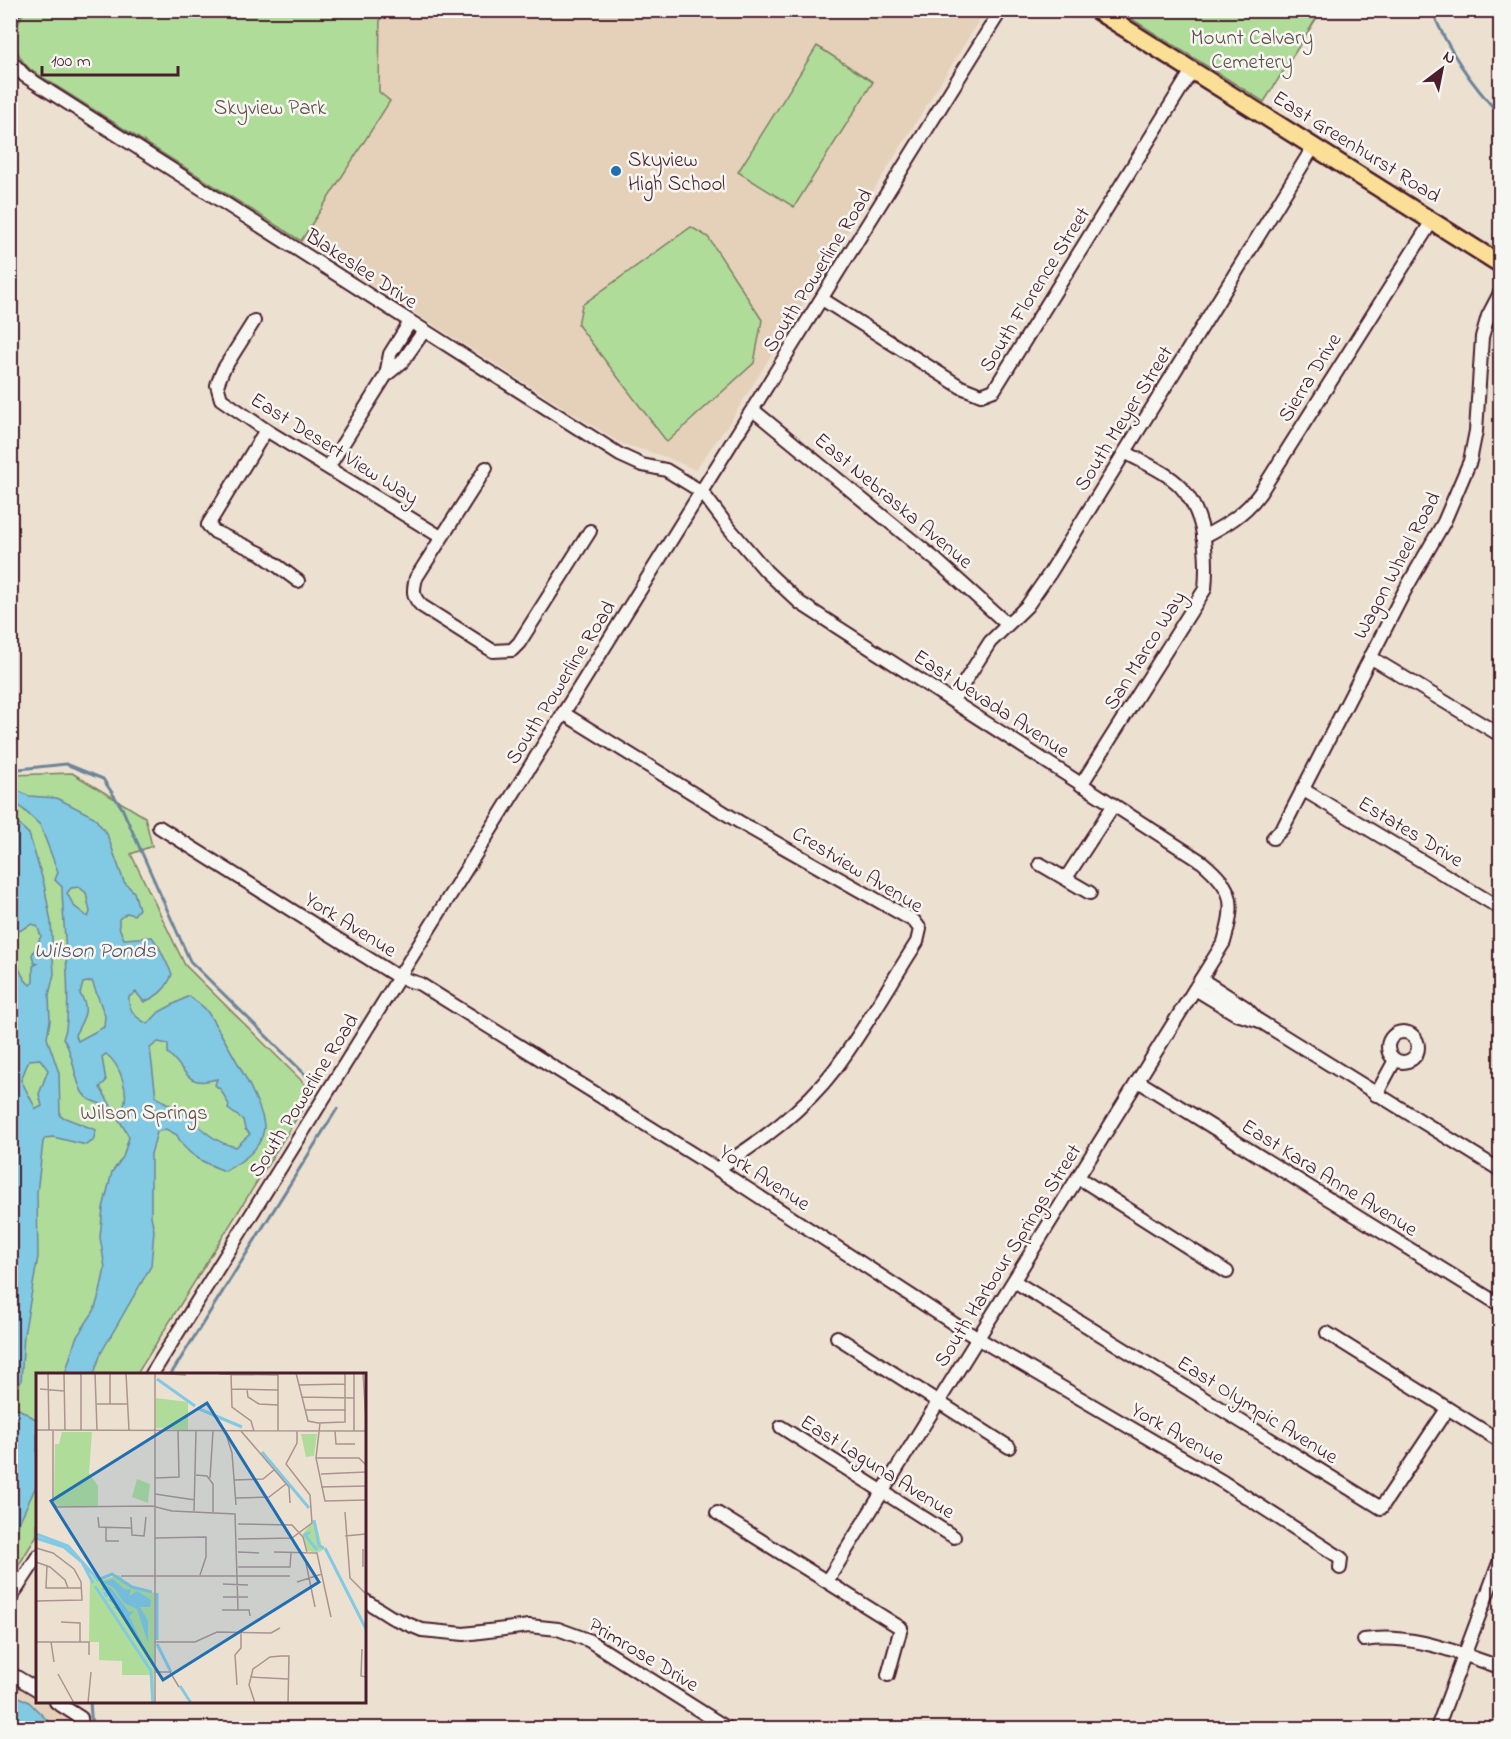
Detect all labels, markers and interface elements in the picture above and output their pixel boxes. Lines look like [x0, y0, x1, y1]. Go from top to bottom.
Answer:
park label: Mount Calvary Cemetery [1191, 24, 1313, 80]
scale bar [42, 39, 178, 77]
north arrow [1412, 39, 1472, 99]
text: N [1438, 45, 1460, 71]
text: 100 m [51, 49, 91, 75]
street label: East Greenhurst Road [1266, 84, 1446, 212]
park label: Skyview Park [214, 94, 327, 126]
place label: Skyview High School [628, 146, 725, 202]
marker: Skyview High School [609, 164, 623, 178]
street label: South Powerline Road [756, 183, 881, 359]
street label: South Florence Street [973, 202, 1099, 379]
street label: Blakeslee Drive [298, 222, 423, 318]
street label: Sierra Drive [1271, 327, 1350, 428]
street label: South Meyer Street [1068, 340, 1183, 499]
street label: East Desert View Way [243, 386, 424, 515]
street label: East Nebraska Avenue [807, 426, 979, 577]
street label: Wagon Wheel Road [1346, 487, 1451, 646]
street label: San Marco Way [1097, 586, 1196, 718]
street label: South Powerline Road [499, 595, 624, 771]
street label: East Nevada Avenue [907, 643, 1076, 767]
street label: Estates Drive [1352, 789, 1469, 876]
street label: Crestview Avenue [786, 820, 929, 922]
street label: York Avenue [298, 886, 402, 966]
water label: Wilson Ponds [34, 936, 157, 968]
street label: South Powerline Road [242, 1008, 367, 1184]
park label: Wilson Springs [80, 1099, 208, 1131]
street label: East Kara Anne Avenue [1235, 1112, 1423, 1245]
street label: York Avenue [712, 1138, 816, 1220]
street label: South Harbour Springs Street [928, 1139, 1092, 1375]
street label: East Olympic Avenue [1170, 1349, 1344, 1474]
inset map [36, 1373, 366, 1703]
street label: York Avenue [1125, 1396, 1230, 1474]
street label: East Laguna Avenue [793, 1408, 961, 1529]
street label: Primrose Drive [582, 1611, 704, 1701]

